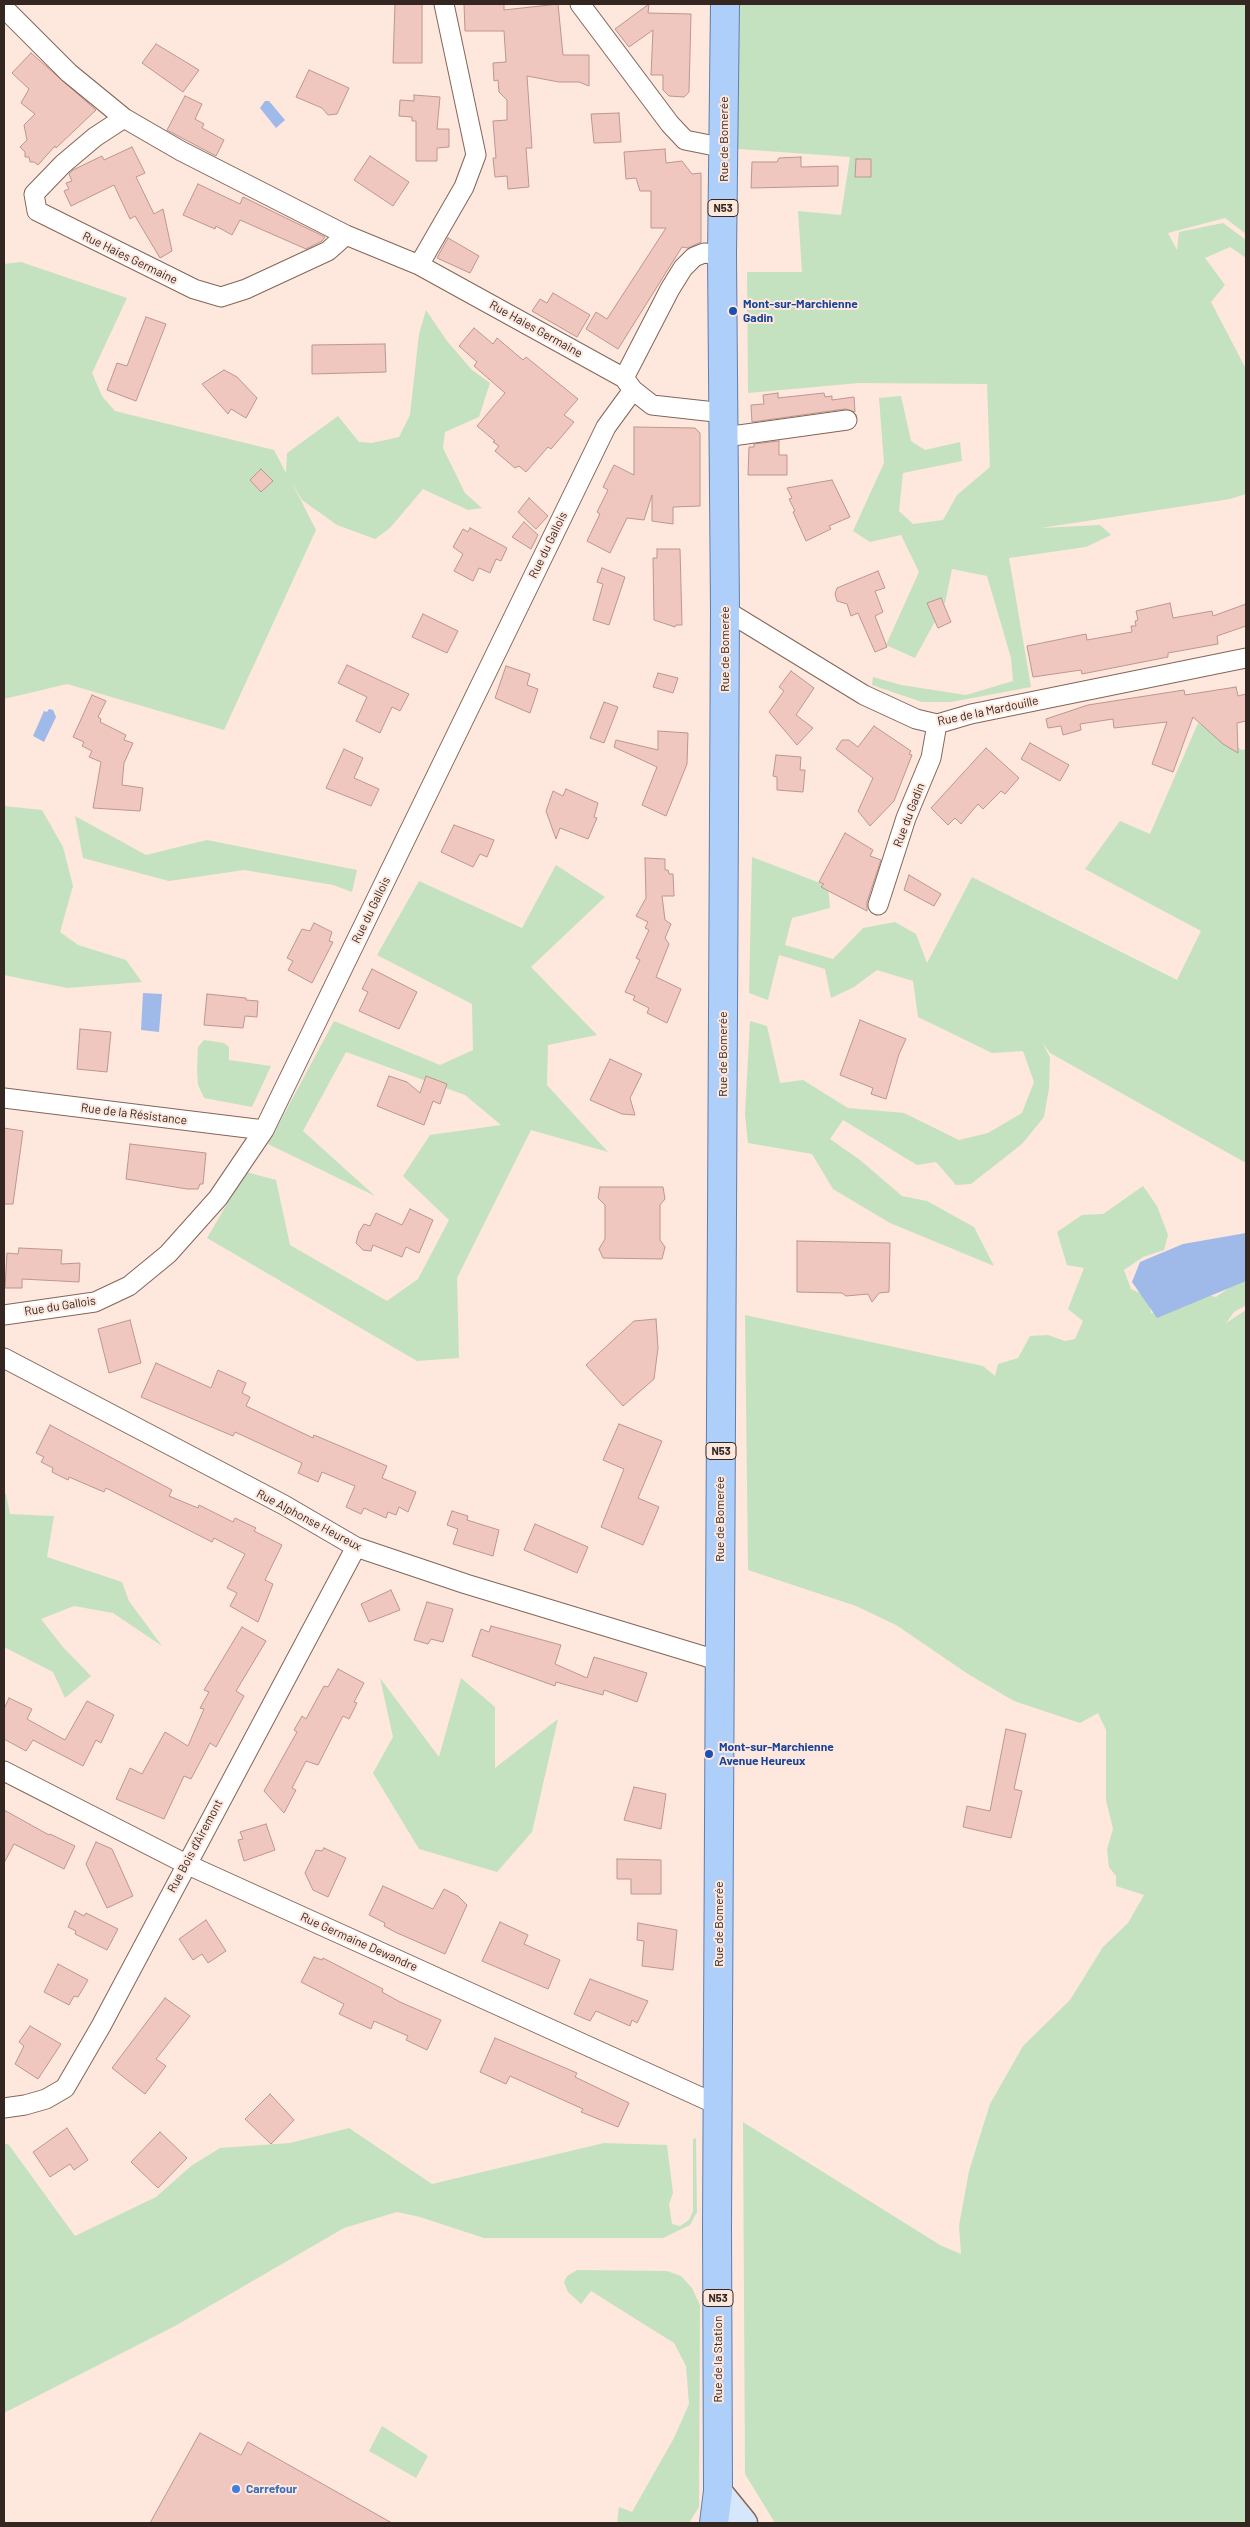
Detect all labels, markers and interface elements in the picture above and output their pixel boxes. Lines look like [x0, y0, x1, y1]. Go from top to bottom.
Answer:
street label: Rue de Bomerée [717, 96, 731, 182]
road number: N53 [708, 200, 738, 217]
street label: Rue Haies Germaine [80, 229, 180, 287]
street label: Rue Haies Germaine [487, 297, 585, 361]
place label: Mont-sur-Marchienne Gadin [743, 297, 858, 325]
marker: Mont-sur-Marchienne Gadin [727, 305, 739, 317]
street label: Rue du Gallois [526, 509, 570, 581]
street label: Rue de Bomerée [718, 606, 732, 692]
street label: Rue de la Mardouille [936, 693, 1040, 729]
street label: Rue du Gadin [890, 781, 928, 849]
street label: Rue du Gallois [349, 874, 393, 946]
street label: Rue de Bomerée [716, 1011, 730, 1097]
street label: Rue de la Résistance [80, 1100, 188, 1128]
street label: Rue du Gallois [23, 1293, 97, 1319]
road number: N53 [706, 1442, 736, 1460]
street label: Rue de Bomerée [713, 1476, 727, 1562]
street label: Rue Alphonse Heureux [254, 1486, 364, 1554]
place label: Mont-sur-Marchienne Avenue Heureux [719, 1740, 834, 1768]
marker: Mont-sur-Marchienne Avenue Heureux [703, 1748, 715, 1760]
street label: Rue Bois d'Airemont [164, 1797, 226, 1895]
street label: Rue de Bomerée [712, 1881, 726, 1967]
street label: Rue Germaine Dewandre [298, 1910, 420, 1974]
road number: N53 [703, 2290, 733, 2306]
street label: Rue de la Station [711, 2315, 725, 2403]
place label: Carrefour [246, 2482, 297, 2496]
marker: Carrefour [230, 2483, 242, 2495]

